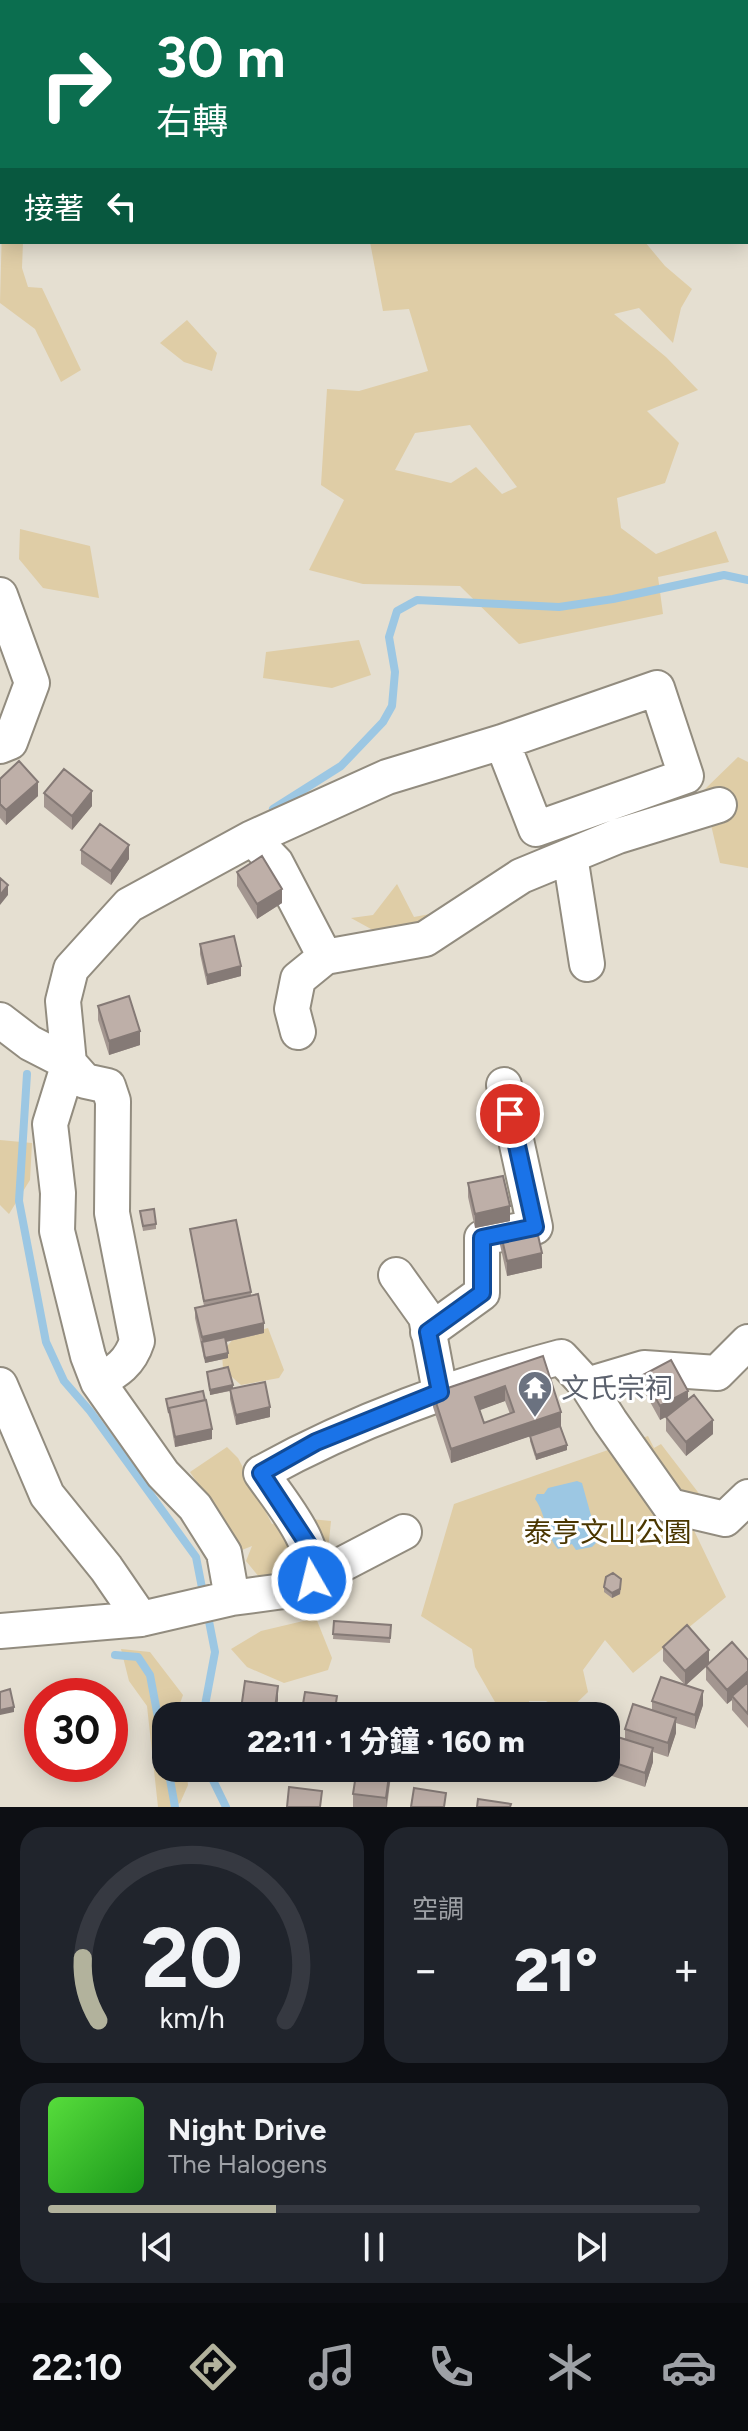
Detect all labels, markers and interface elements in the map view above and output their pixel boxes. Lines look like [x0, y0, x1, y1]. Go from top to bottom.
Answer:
text: 30 m [156, 24, 286, 91]
icon: right [24, 32, 128, 136]
text: 右轉 [156, 100, 228, 143]
icon: left [100, 184, 144, 228]
text: 接著 [24, 190, 84, 227]
pin [476, 1080, 544, 1148]
icon: arrive [488, 1092, 532, 1136]
temple icon: 文氏宗祠 [516, 1369, 554, 1419]
place label: 文氏宗祠 [561, 1371, 673, 1405]
park label: 泰亨文山公園 [524, 1515, 692, 1549]
position arrow [270, 1538, 354, 1622]
speed limit sign: 30 [24, 1678, 128, 1782]
text: 22:11 · 1 分鐘 · 160 m [247, 1723, 525, 1760]
text: 空調 [412, 1893, 464, 1925]
text: 20 [141, 1908, 243, 2008]
text: 21° [514, 1934, 598, 2006]
text: − [412, 1943, 439, 1996]
text: + [673, 1943, 700, 1996]
text: km/h [159, 2001, 225, 2035]
text: Night Drive [168, 2111, 326, 2148]
text: The Halogens [168, 2148, 327, 2180]
icon: previous [135, 2225, 179, 2269]
icon: pause [352, 2225, 396, 2269]
icon: next [569, 2225, 613, 2269]
icon: directions [185, 2339, 241, 2395]
icon: music [304, 2339, 360, 2395]
icon: phone [423, 2339, 479, 2395]
icon: climate [542, 2339, 598, 2395]
icon: car [661, 2339, 717, 2395]
text: 22:10 [31, 2346, 122, 2389]

